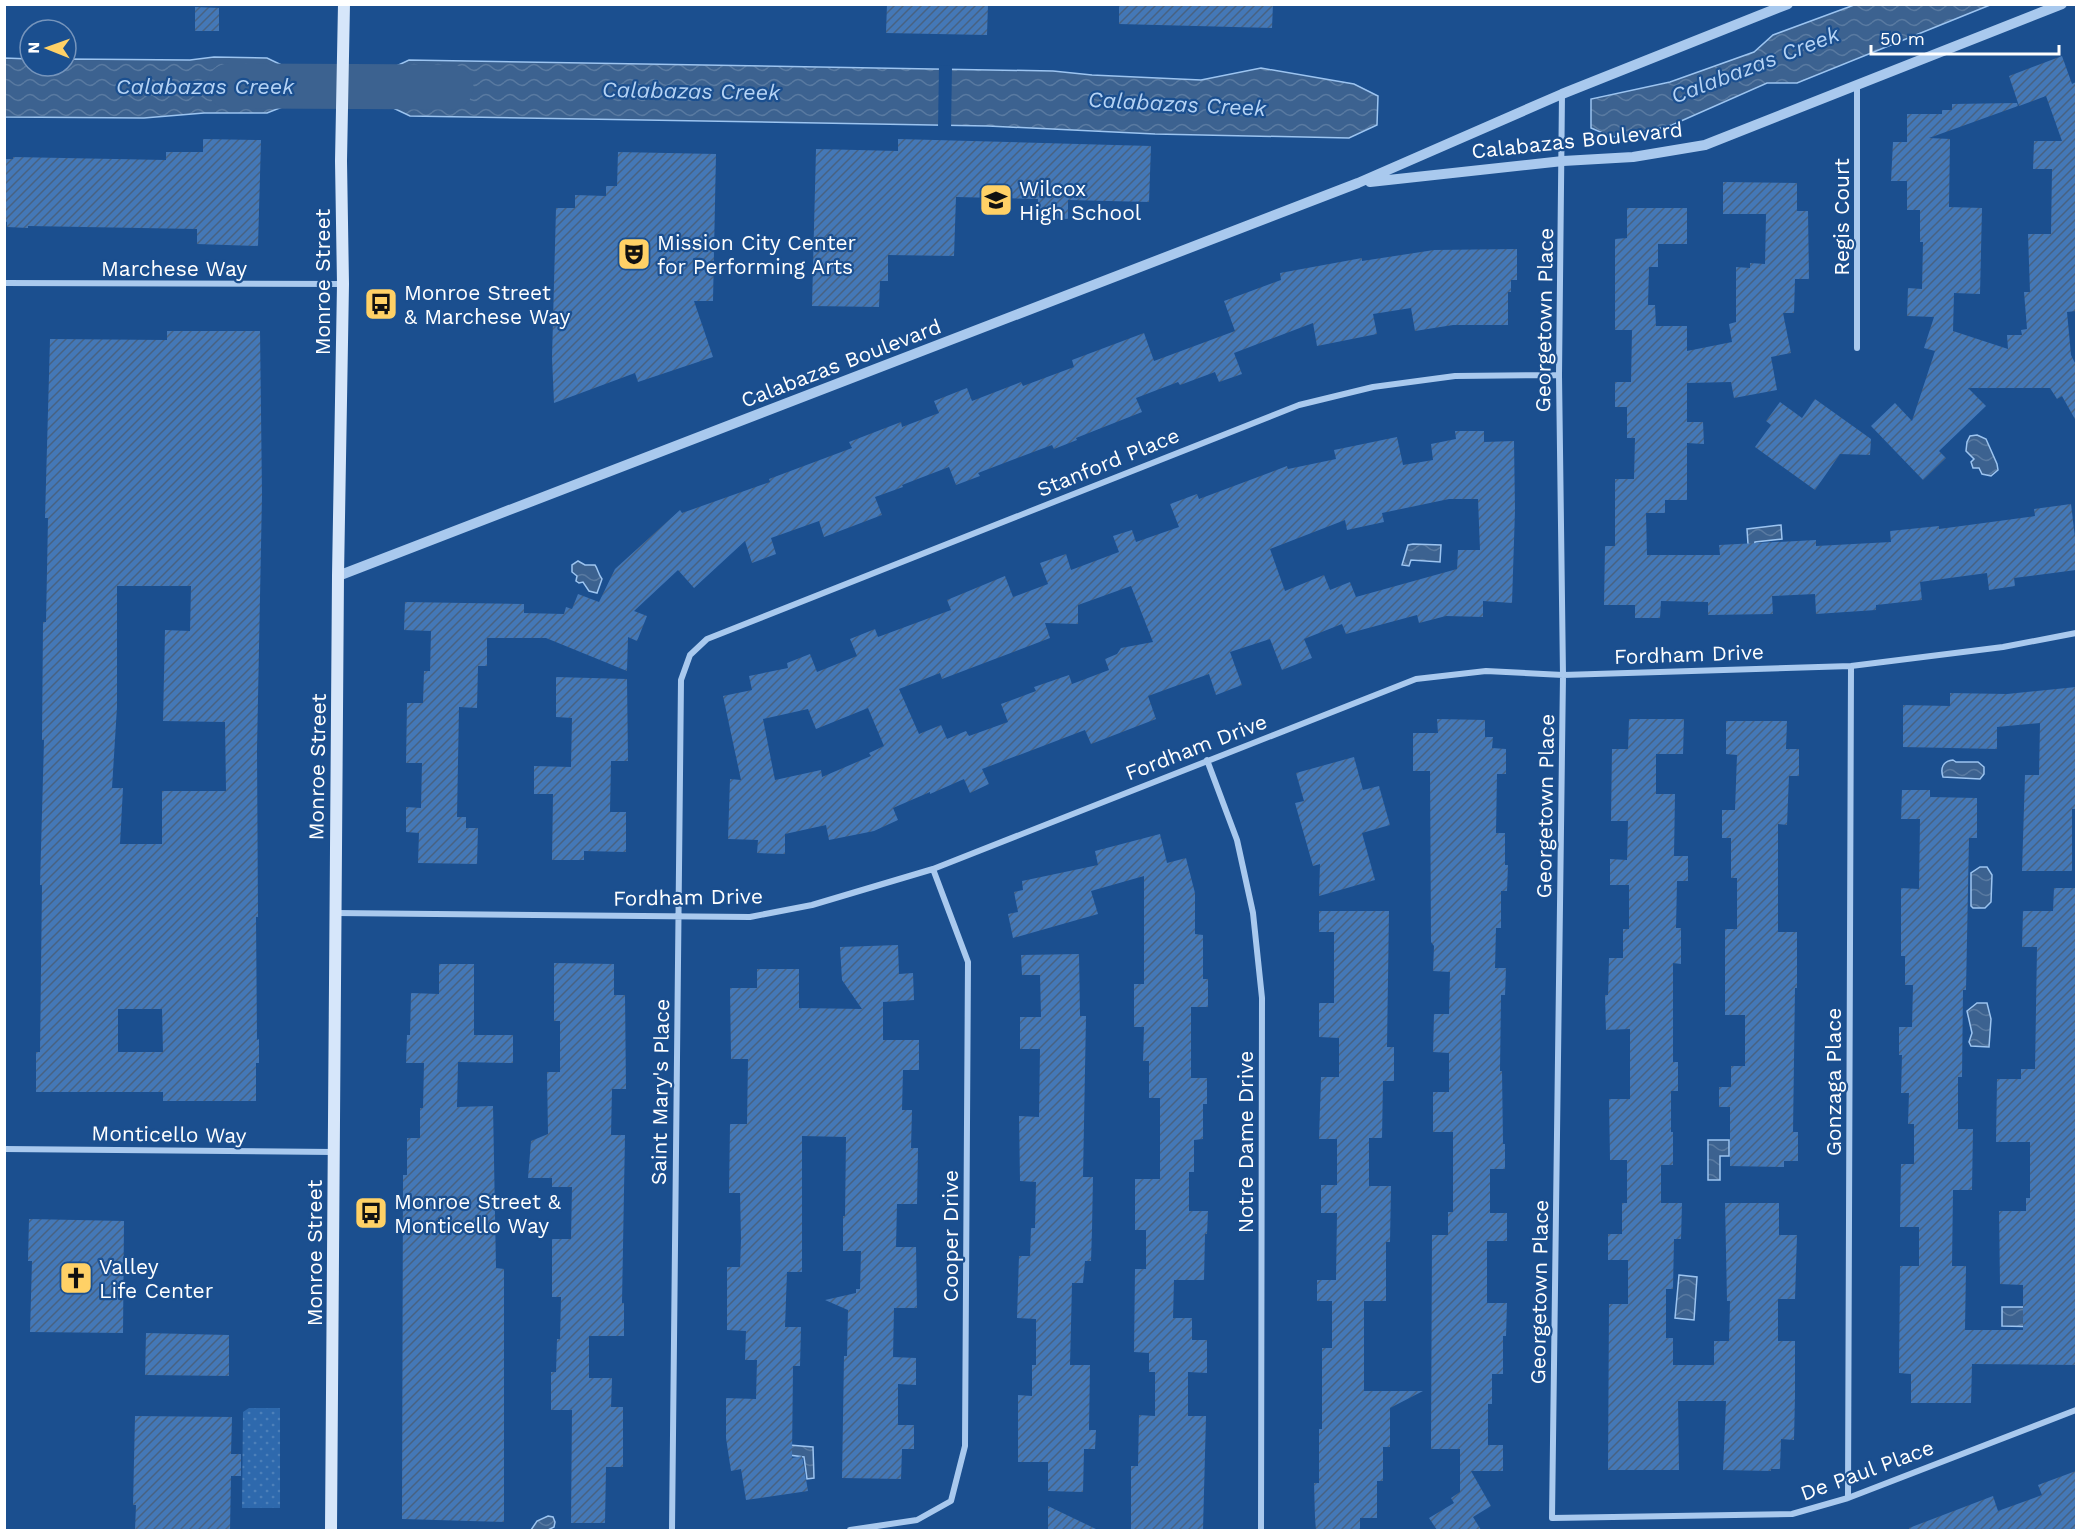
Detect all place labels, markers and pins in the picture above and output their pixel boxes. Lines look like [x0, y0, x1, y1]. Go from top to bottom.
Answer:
place label: Wilcox High School [1019, 176, 1142, 225]
school or university icon: Wilcox High School [978, 182, 1014, 218]
place label: Mission City Center for Performing Arts [657, 230, 857, 279]
theatre icon: Mission City Center for Performing Arts [616, 236, 652, 272]
place label: Monroe Street & Marchese Way [404, 280, 571, 329]
bus stop icon: Monroe Street & Marchese Way [363, 286, 399, 322]
place label: Monroe Street & Monticello Way [394, 1189, 562, 1238]
bus stop icon: Monroe Street & Monticello Way [353, 1195, 389, 1231]
place label: Valley Life Center [99, 1254, 214, 1303]
church icon: Valley Life Center [58, 1260, 94, 1296]

